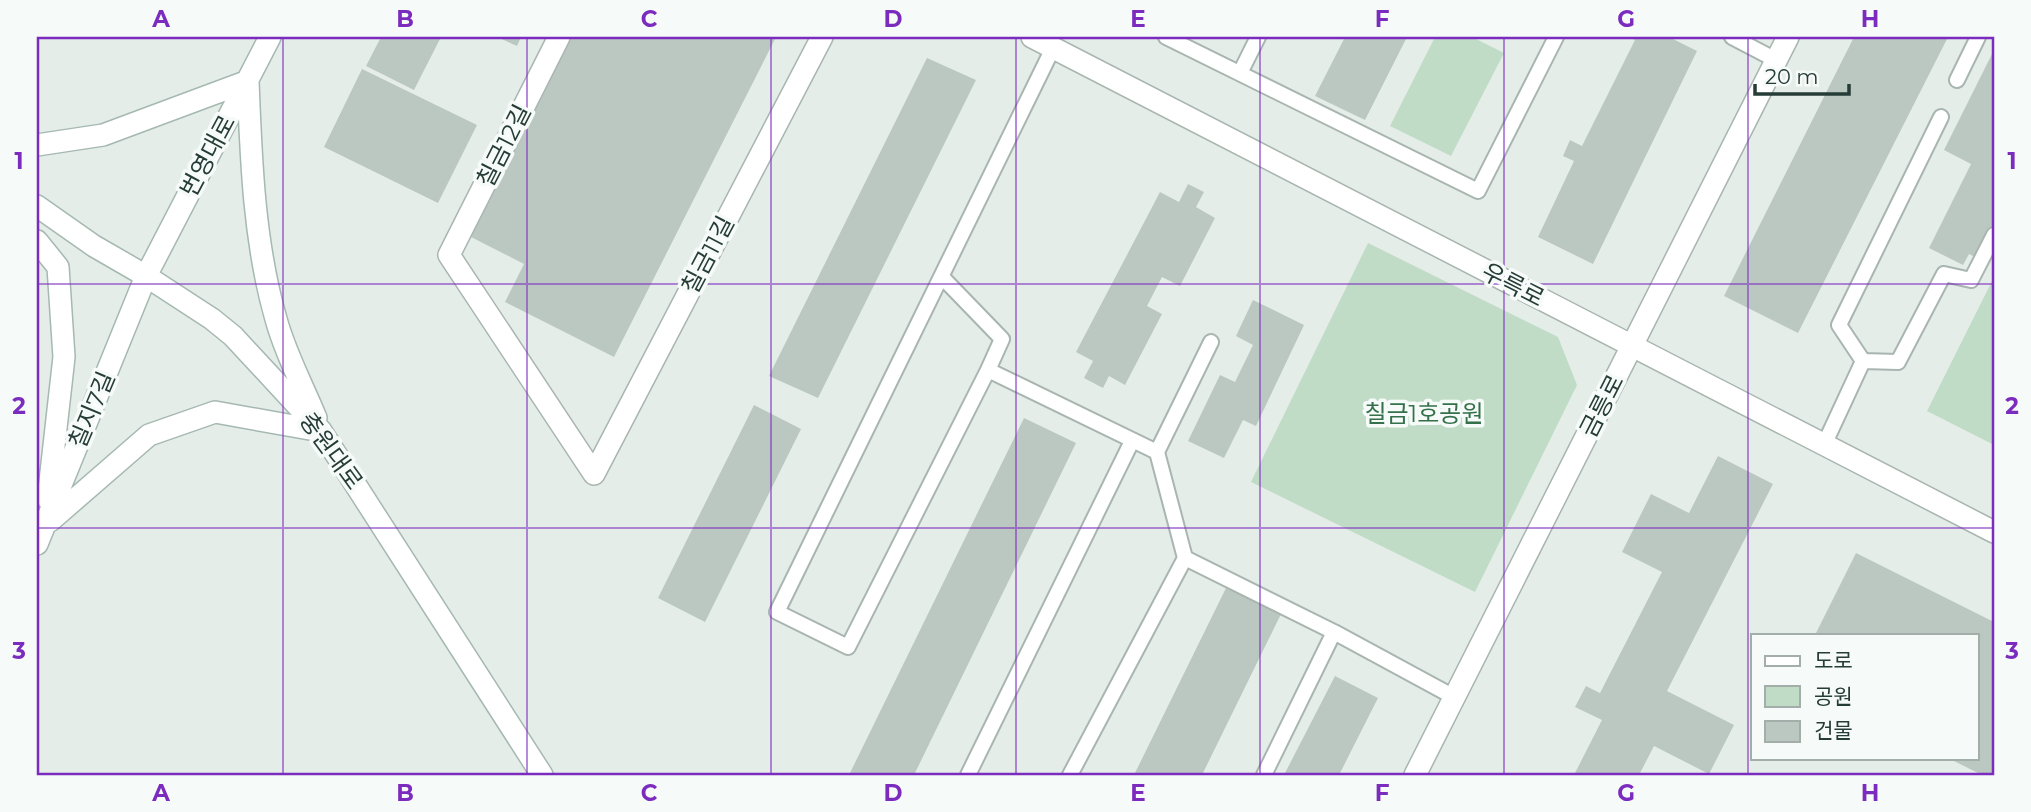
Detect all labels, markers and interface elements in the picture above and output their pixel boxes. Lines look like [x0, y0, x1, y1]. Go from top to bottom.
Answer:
text: A [151, 5, 170, 33]
text: B [396, 5, 414, 33]
text: C [641, 5, 658, 33]
text: D [884, 5, 903, 33]
text: E [1130, 5, 1146, 33]
text: F [1375, 5, 1390, 33]
text: G [1617, 5, 1635, 33]
text: H [1861, 5, 1879, 33]
scale bar [1755, 52, 1849, 96]
text: 20 m [1765, 64, 1819, 89]
street label: 칠금12길 [471, 100, 537, 192]
street label: 번영대로 [174, 110, 241, 202]
text: 1 [14, 147, 24, 175]
text: 1 [2007, 147, 2017, 175]
street label: 칠금11길 [675, 211, 740, 298]
street label: 우륵로 [1477, 257, 1549, 313]
street label: 칠지7길 [62, 367, 121, 452]
street label: 금릉로 [1574, 370, 1630, 442]
text: 2 [12, 392, 26, 420]
text: 2 [2005, 392, 2019, 420]
park label: 칠금1호공원 [1364, 399, 1484, 428]
street label: 충원대로 [294, 406, 369, 495]
legend [1751, 634, 1979, 760]
text: 3 [11, 637, 26, 665]
text: 3 [2004, 637, 2019, 665]
text: 도로 [1814, 648, 1853, 673]
text: 공원 [1814, 684, 1853, 709]
text: 건물 [1814, 718, 1853, 743]
text: A [151, 779, 170, 807]
text: B [396, 779, 414, 807]
text: C [641, 779, 658, 807]
text: D [884, 779, 903, 807]
text: E [1130, 779, 1146, 807]
text: F [1375, 779, 1390, 807]
text: G [1617, 779, 1635, 807]
text: H [1861, 779, 1879, 807]

